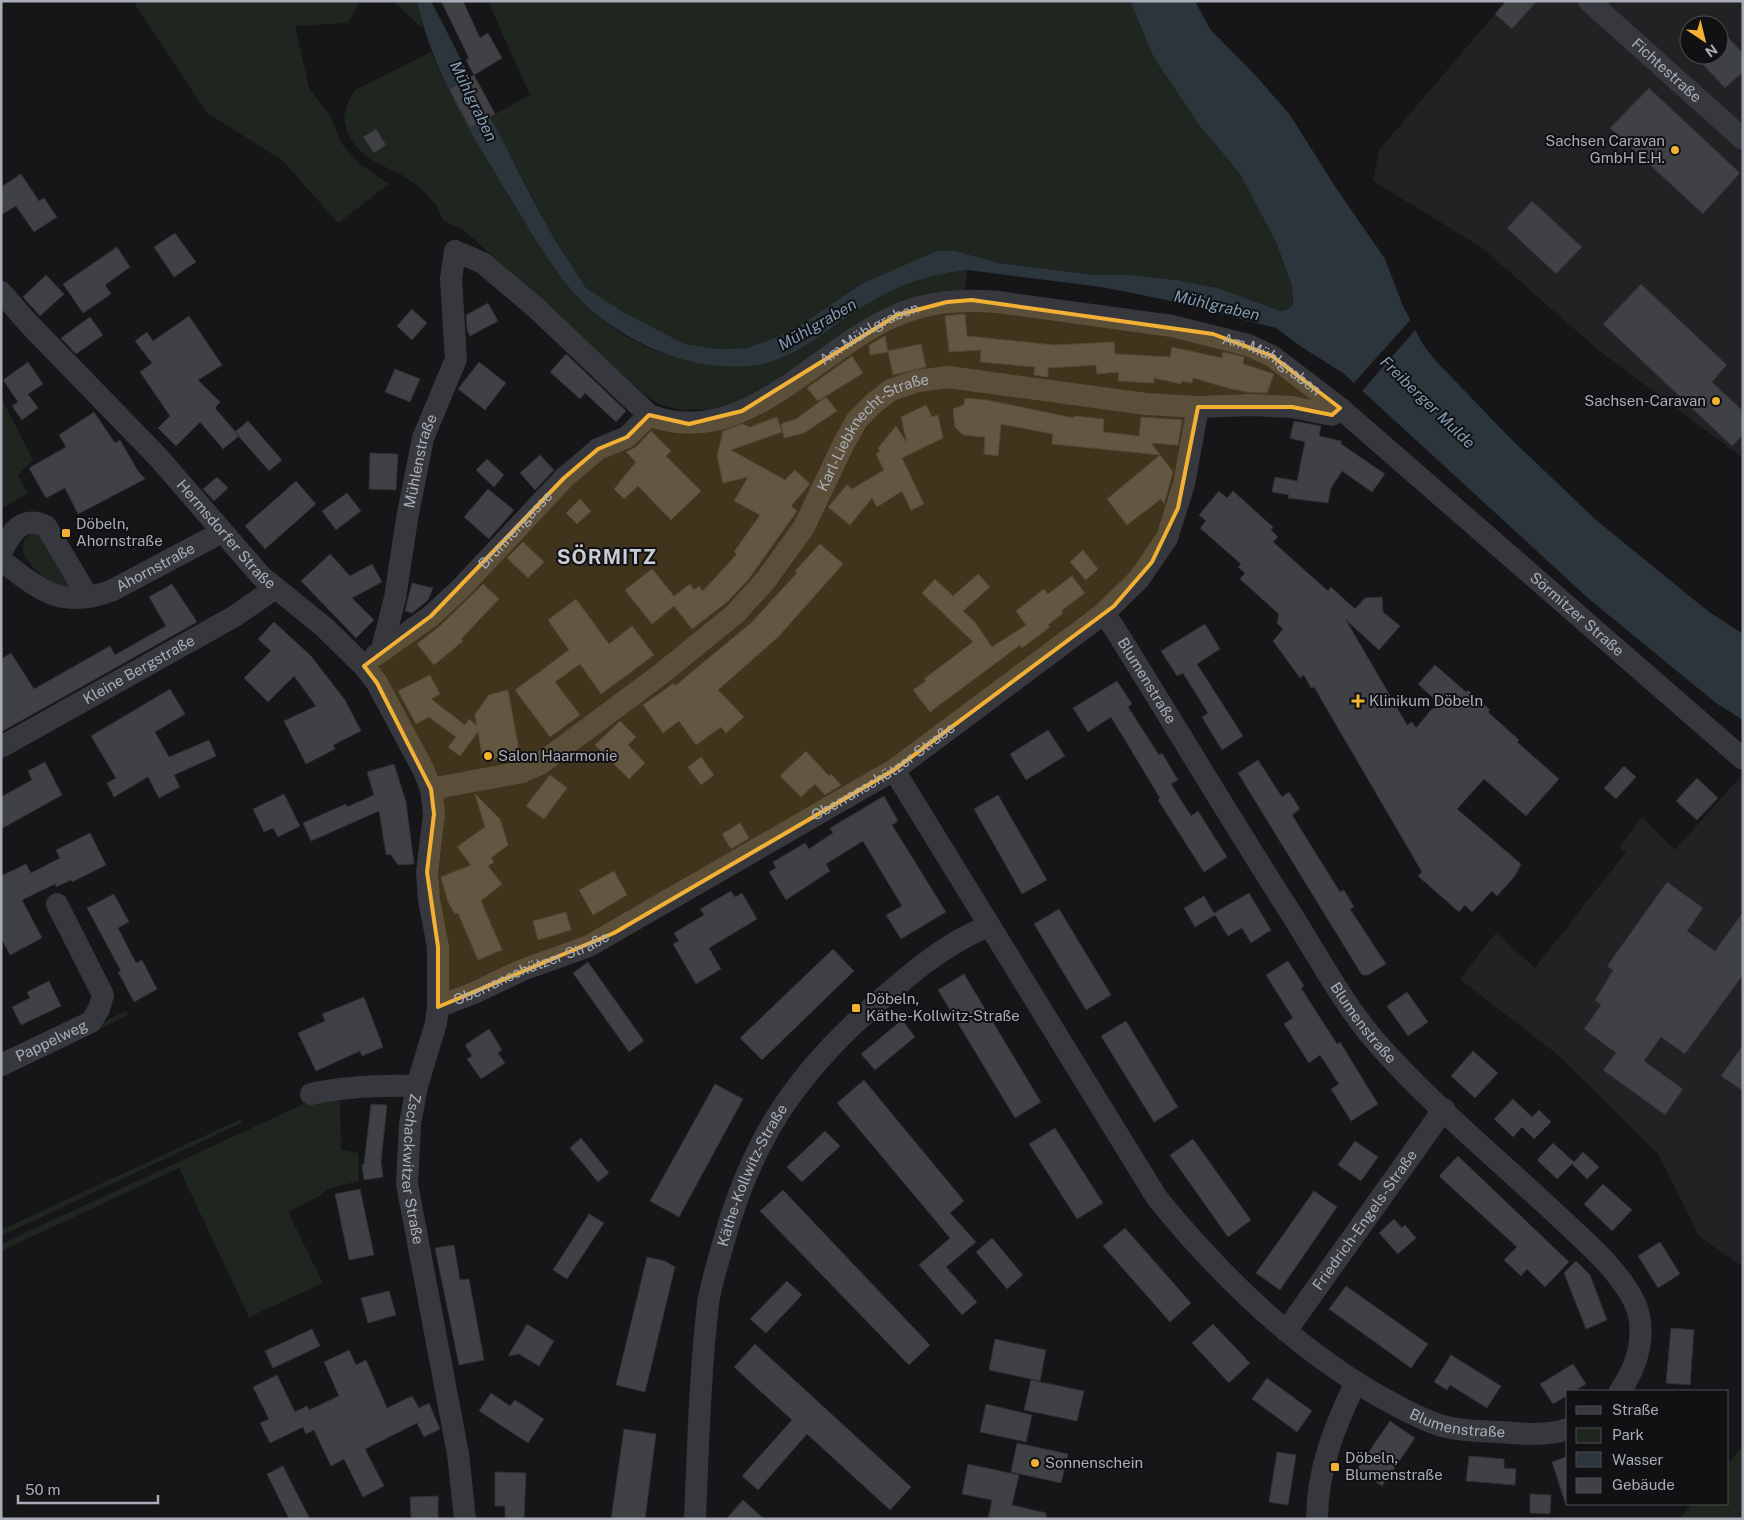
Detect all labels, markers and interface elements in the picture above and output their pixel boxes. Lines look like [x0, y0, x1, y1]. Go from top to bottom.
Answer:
north arrow [1679, 15, 1729, 65]
street label: Fichtestraße [1628, 34, 1705, 106]
text: N [1702, 41, 1721, 60]
water label: Mühlgraben [446, 58, 501, 145]
place label: Sachsen Caravan GmbH E.H. [1545, 132, 1665, 166]
marker: Sachsen Caravan GmbH E.H. [1669, 144, 1681, 156]
water label: Mühlgraben [1172, 286, 1262, 325]
water label: Mühlgraben [775, 294, 860, 354]
street label: Am Mühlgraben [816, 299, 921, 368]
street label: Am Mühlgraben [1221, 330, 1325, 399]
water label: Freiberger Mulde [1376, 352, 1479, 453]
street label: Karl-Liebknecht-Straße [813, 371, 930, 494]
place label: Sachsen-Caravan [1584, 392, 1706, 409]
marker: Sachsen-Caravan [1710, 395, 1722, 407]
street label: Mühlenstraße [400, 411, 440, 510]
street label: Hermsdorfer Straße [174, 476, 279, 592]
street label: Brunnengasse [475, 487, 555, 572]
place label: Döbeln, Ahornstraße [76, 515, 163, 549]
marker: Döbeln, Ahornstraße [60, 527, 72, 539]
street label: Ahornstraße [113, 539, 197, 595]
district label: SÖRMITZ [557, 544, 657, 569]
street label: Sörmitzer Straße [1527, 568, 1628, 659]
street label: Kleine Bergstraße [80, 631, 197, 707]
street label: Blumenstraße [1114, 634, 1180, 727]
place label: Klinikum Döbeln [1369, 692, 1483, 709]
marker: Klinikum Döbeln [1351, 694, 1365, 708]
street label: Oberranschützer Straße [808, 719, 958, 824]
place label: Salon Haarmonie [498, 747, 617, 764]
marker: Salon Haarmonie [482, 750, 494, 762]
street label: Oberranschützer Straße [451, 927, 612, 1008]
street label: Blumenstraße [1327, 979, 1400, 1067]
place label: Döbeln, Käthe-Kollwitz-Straße [866, 990, 1020, 1024]
marker: Döbeln, Käthe-Kollwitz-Straße [850, 1002, 862, 1014]
street label: Pappelweg [13, 1016, 90, 1065]
street label: Zschackwitzer Straße [398, 1092, 427, 1246]
street label: Käthe-Kollwitz-Straße [714, 1101, 790, 1248]
street label: Friedrich-Engels-Straße [1309, 1147, 1420, 1293]
legend [1566, 1390, 1729, 1505]
text: Straße [1612, 1401, 1659, 1418]
street label: Blumenstraße [1407, 1405, 1506, 1440]
text: Park [1612, 1426, 1644, 1443]
place label: Döbeln, Blumenstraße [1345, 1449, 1443, 1483]
text: Wasser [1612, 1451, 1664, 1468]
place label: Sonnenschein [1045, 1454, 1143, 1471]
marker: Sonnenschein [1029, 1457, 1041, 1469]
marker: Döbeln, Blumenstraße [1329, 1461, 1341, 1473]
scale bar [18, 1472, 158, 1504]
text: Gebäude [1612, 1476, 1675, 1493]
text: 50 m [25, 1481, 60, 1498]

